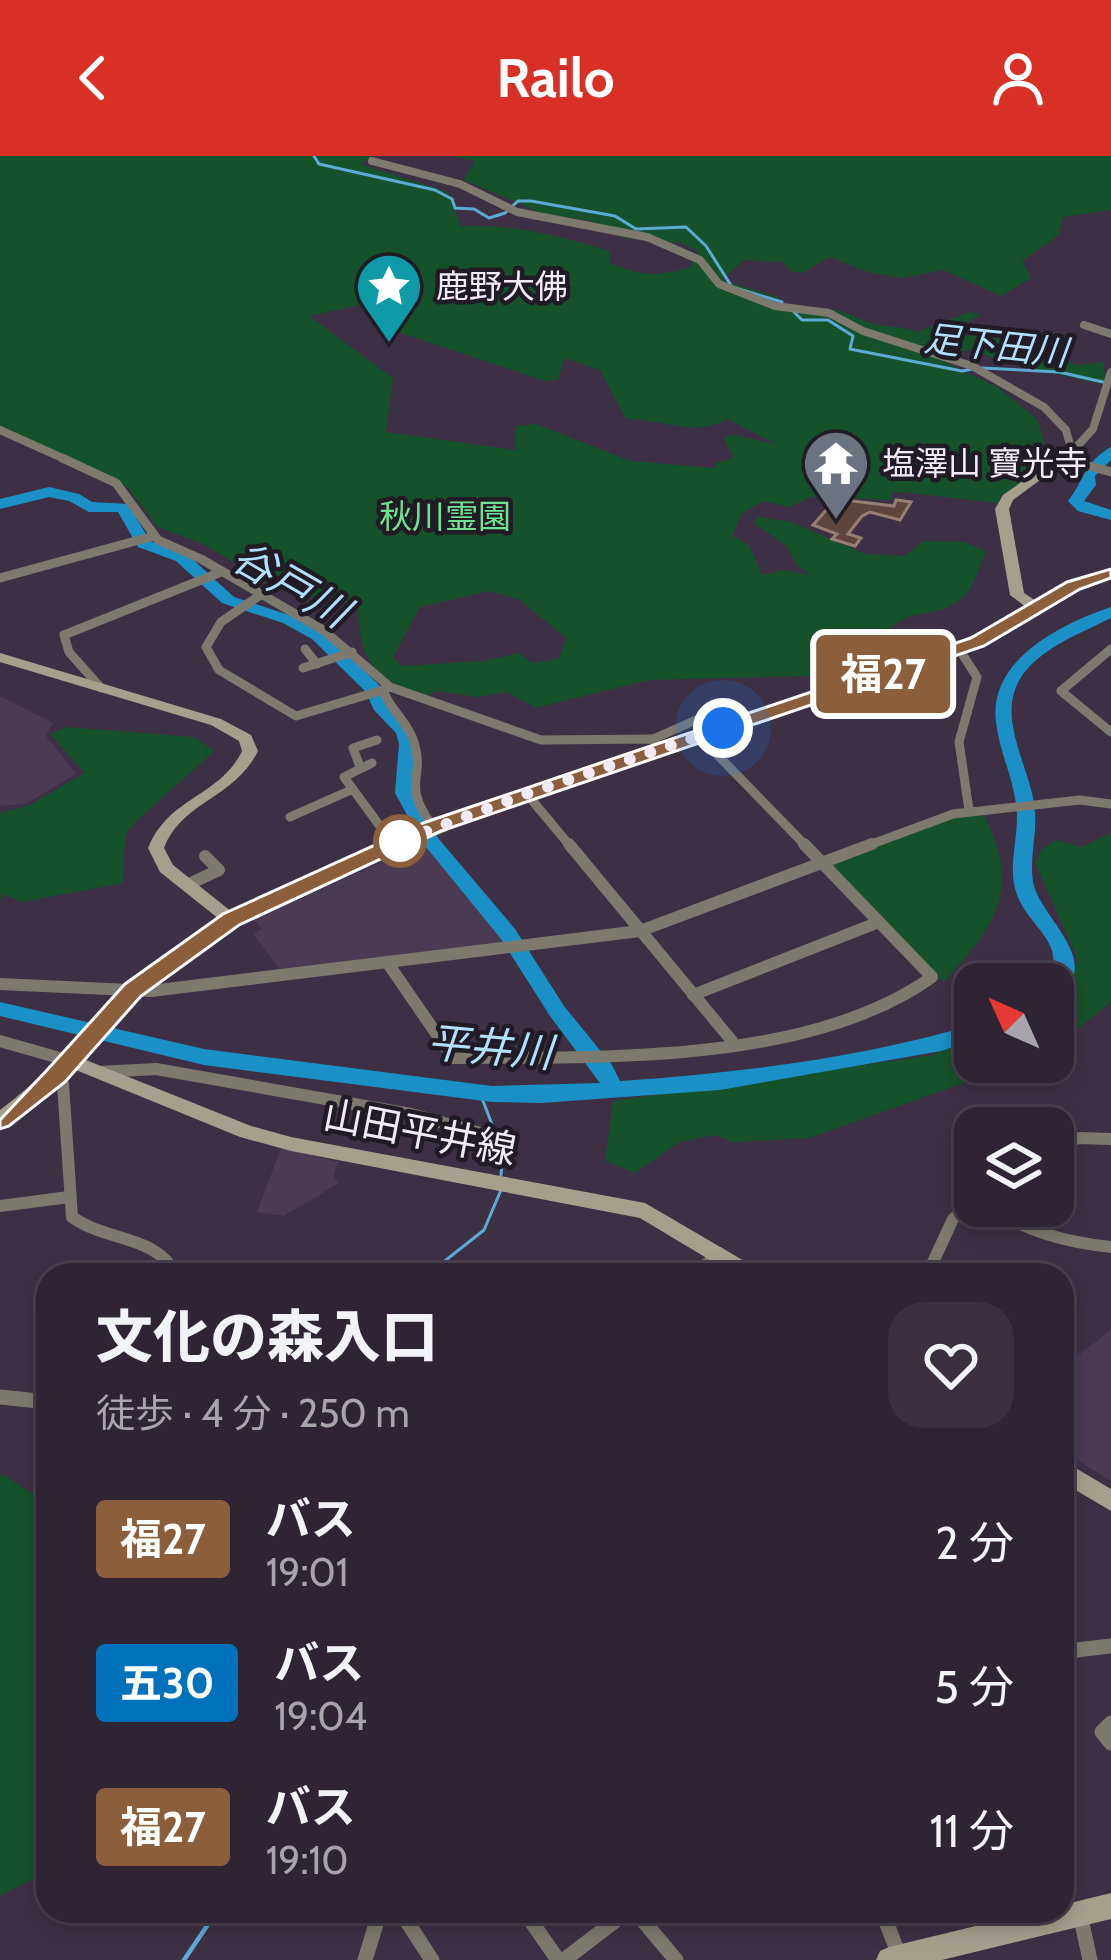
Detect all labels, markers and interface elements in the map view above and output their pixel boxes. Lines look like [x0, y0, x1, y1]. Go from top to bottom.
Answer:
icon: back [60, 45, 126, 111]
text: Railo [496, 45, 615, 111]
icon: person [985, 45, 1051, 111]
place icon: 鹿野大佛 [354, 251, 424, 345]
place label: 鹿野大佛 [436, 266, 568, 306]
water label: 足下田川 [922, 316, 1074, 375]
temple icon: 塩澤山 寶光寺 [801, 428, 871, 522]
place label: 塩澤山 寶光寺 [882, 443, 1087, 483]
park label: 秋川霊園 [379, 496, 511, 536]
water label: 谷戸川 [223, 530, 362, 640]
line badge: 福27 [814, 635, 952, 713]
text: 福27 [840, 648, 926, 700]
your location [693, 698, 753, 758]
unlabelled marker [375, 816, 425, 866]
north arrow [954, 963, 1074, 1083]
map controls [954, 963, 1074, 1227]
water label: 平井川 [425, 1016, 559, 1079]
street label: 山田平井線 [320, 1090, 520, 1174]
button: layers [954, 1107, 1074, 1227]
text: 文化の森入口 [96, 1302, 438, 1371]
button: heart [888, 1302, 1014, 1428]
text: 徒歩 · 4 分 · 250 m [96, 1389, 410, 1437]
text: バス [266, 1492, 356, 1546]
text: 福27 [120, 1513, 206, 1565]
text: 2 分 [935, 1516, 1014, 1570]
text: 19:01 [266, 1548, 349, 1596]
text: バス [274, 1636, 364, 1690]
text: 五30 [120, 1657, 214, 1709]
text: 5 分 [935, 1660, 1014, 1714]
text: 19:04 [274, 1692, 367, 1740]
text: バス [266, 1780, 356, 1834]
text: 福27 [120, 1801, 206, 1853]
text: 11 分 [930, 1804, 1014, 1858]
text: 19:10 [266, 1836, 349, 1884]

